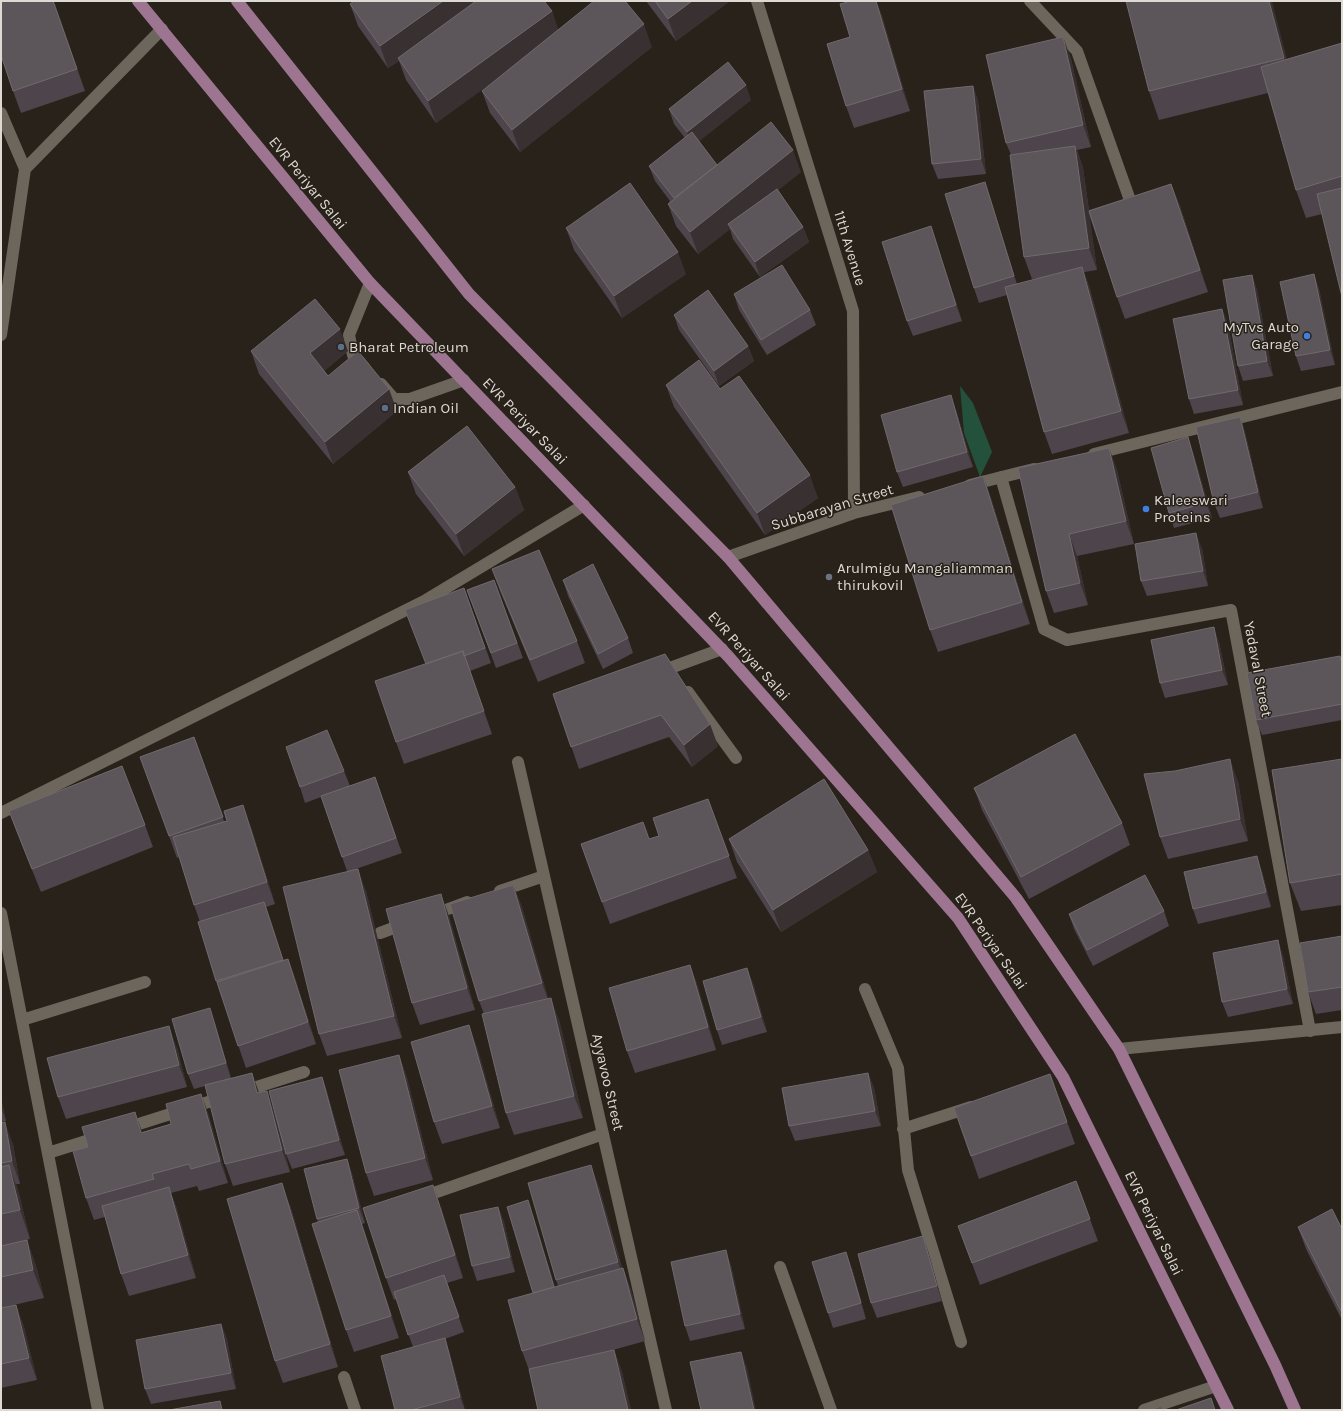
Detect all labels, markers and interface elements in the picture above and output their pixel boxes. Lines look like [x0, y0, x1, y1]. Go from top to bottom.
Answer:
street label: EVR Periyar Salai [265, 133, 351, 233]
street label: 11th Avenue [830, 208, 870, 288]
place label: MyTvs Auto Garage [1223, 318, 1299, 353]
marker: MyTvs Auto Garage [1302, 331, 1312, 341]
place label: Bharat Petroleum [349, 338, 469, 356]
marker: Bharat Petroleum [336, 342, 346, 352]
street label: EVR Periyar Salai [479, 374, 571, 468]
place label: Indian Oil [393, 399, 459, 417]
marker: Indian Oil [380, 403, 390, 413]
street label: Subbarayan Street [769, 480, 896, 534]
place label: Kaleeswari Proteins [1154, 491, 1228, 526]
marker: Kaleeswari Proteins [1141, 504, 1151, 514]
place label: Arulmigu Mangaliamman thirukovil [837, 559, 1013, 594]
marker: Arulmigu Mangaliamman thirukovil [824, 572, 834, 582]
street label: EVR Periyar Salai [704, 608, 794, 704]
street label: Yadaval Street [1240, 619, 1276, 719]
street label: EVR Periyar Salai [951, 889, 1031, 993]
street label: Ayyavoo Street [588, 1032, 628, 1133]
street label: EVR Periyar Salai [1121, 1168, 1187, 1278]

